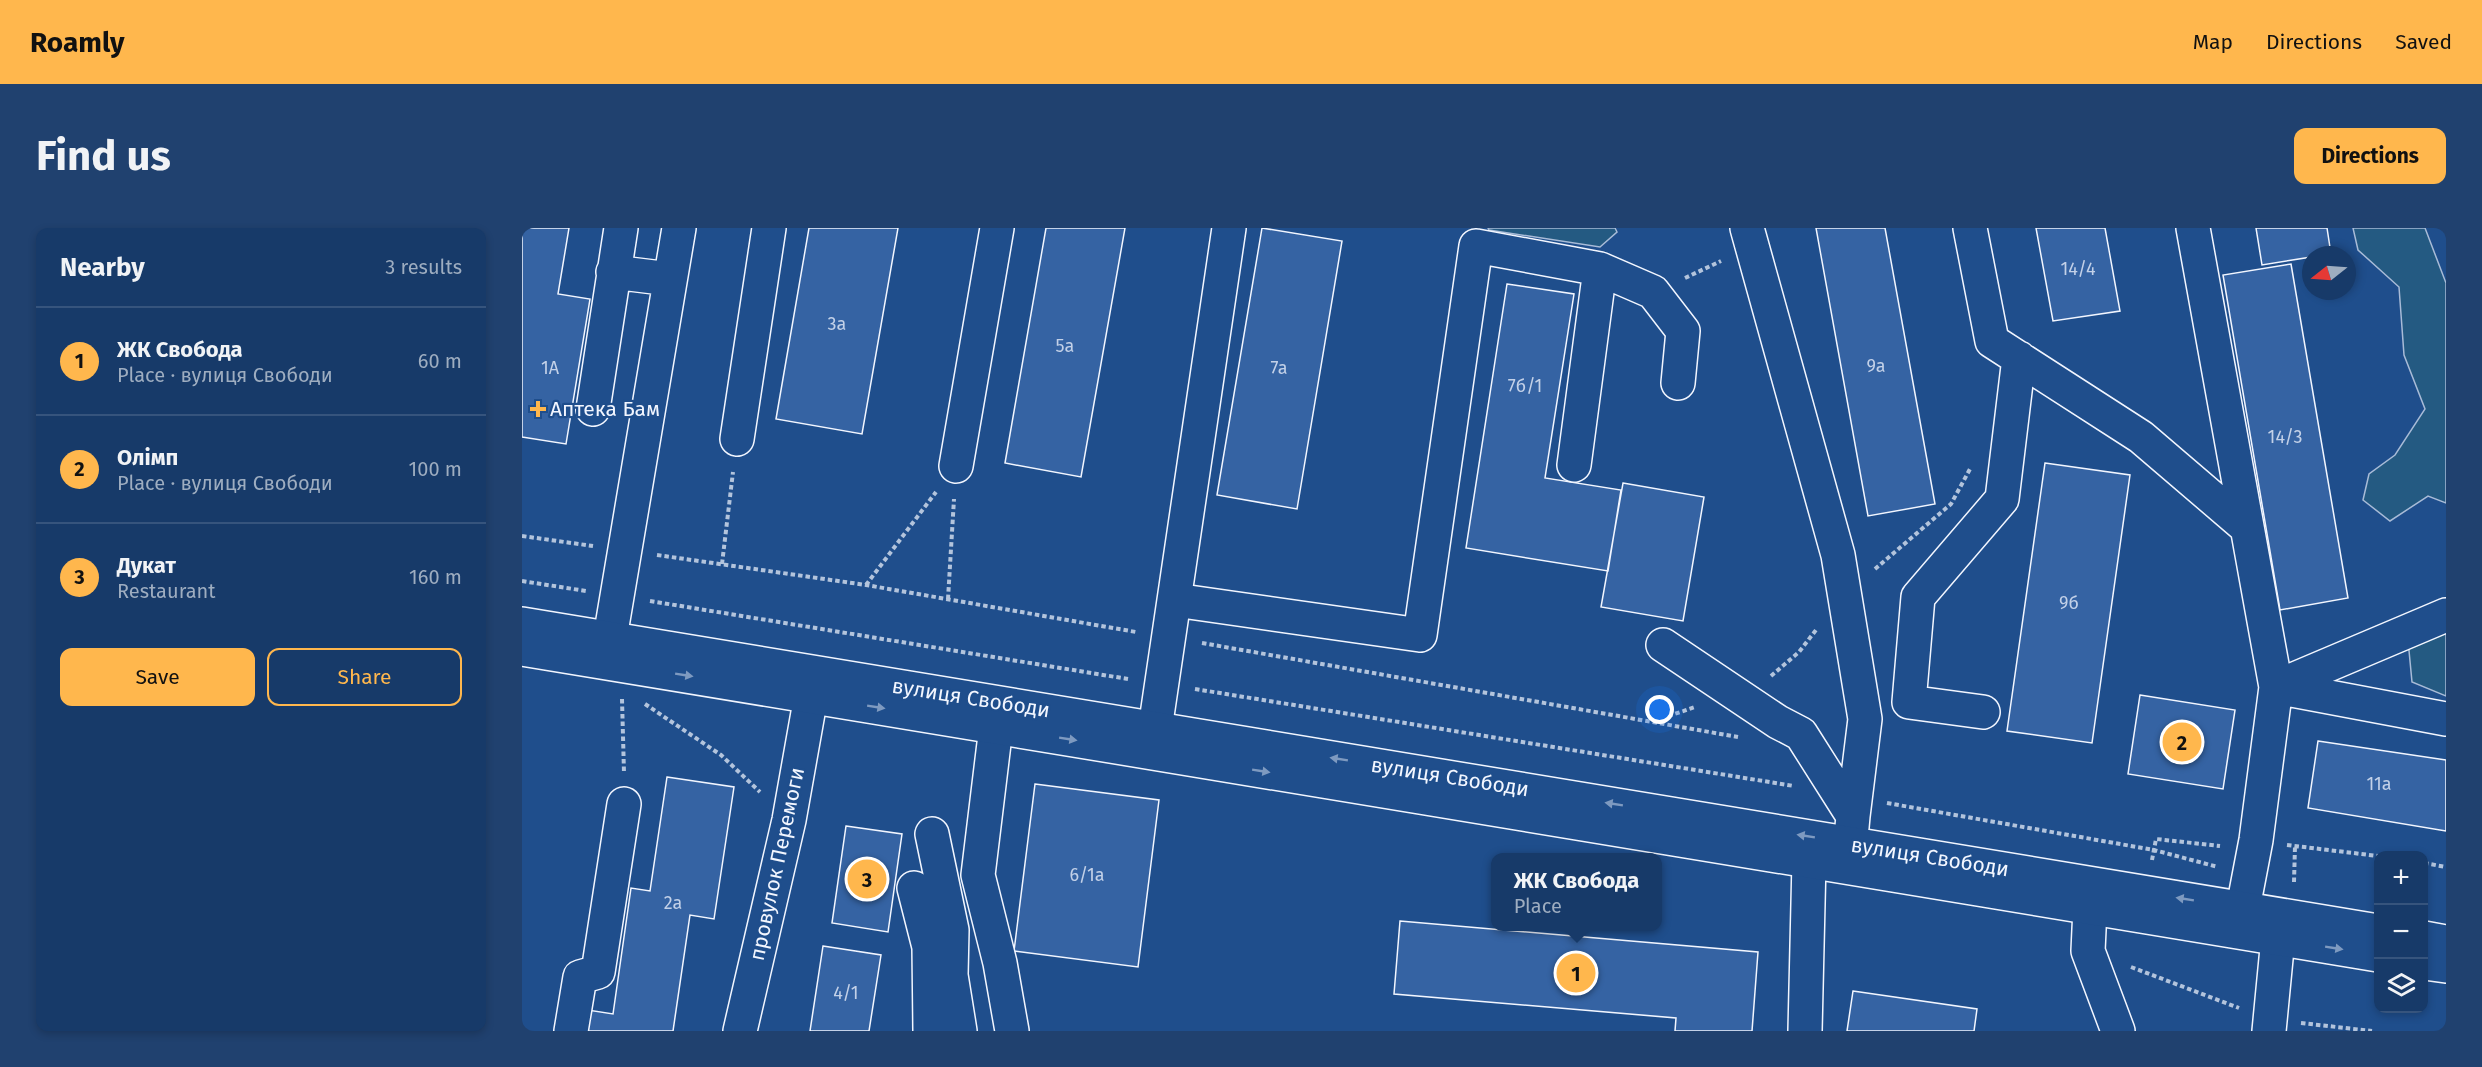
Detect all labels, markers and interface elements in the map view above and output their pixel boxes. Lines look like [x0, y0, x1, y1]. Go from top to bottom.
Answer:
text: Roamly [30, 26, 124, 59]
text: Map [2193, 29, 2233, 55]
text: Directions [2266, 29, 2362, 55]
text: Saved [2395, 29, 2452, 55]
button: Directions [2294, 128, 2446, 184]
text: Find us [36, 131, 171, 181]
north arrow [2302, 246, 2356, 300]
text: Nearby [60, 252, 145, 283]
text: 3 results [385, 255, 462, 279]
house number: 14/4 [2060, 258, 2096, 280]
house number: 3а [828, 313, 846, 335]
house number: 5а [1056, 335, 1074, 357]
text: ЖК Свобода [117, 336, 243, 363]
text: 1 [75, 349, 84, 373]
text: 60 m [418, 349, 462, 373]
house number: 9а [1866, 355, 1886, 377]
house number: 1А [541, 357, 560, 379]
house number: 7а [1270, 357, 1288, 379]
text: Place · вулиця Свободи [117, 363, 333, 387]
house number: 7б/1 [1508, 375, 1542, 397]
place label: Аптека Бам [550, 396, 660, 422]
marker: Аптека Бам [531, 402, 545, 416]
house number: 14/3 [2268, 426, 2302, 448]
text: Олімп [117, 444, 178, 471]
text: 2 [74, 457, 85, 481]
text: 100 m [409, 457, 462, 481]
text: Place · вулиця Свободи [117, 471, 333, 495]
text: Дукат [117, 552, 176, 579]
text: 3 [74, 565, 85, 589]
text: 160 m [409, 565, 462, 589]
text: Restaurant [117, 579, 215, 603]
house number: 9б [2059, 592, 2079, 614]
button: Save [60, 648, 255, 706]
button: Share [267, 648, 462, 706]
one-way arrow [674, 671, 693, 680]
street label: вулиця Свободи [890, 673, 1052, 723]
your location [1645, 695, 1674, 724]
one-way arrow [867, 703, 886, 712]
pin: 2 [2162, 720, 2202, 764]
one-way arrow [1059, 735, 1078, 744]
street label: вулиця Свободи [1369, 752, 1531, 802]
one-way arrow [1329, 754, 1348, 763]
street label: провулок Перемоги [744, 765, 810, 963]
one-way arrow [1251, 766, 1270, 775]
house number: 11а [2366, 773, 2392, 795]
one-way arrow [1604, 800, 1623, 809]
one-way arrow [1797, 832, 1816, 841]
street label: вулиця Свободи [1849, 832, 2011, 882]
map controls [2374, 851, 2428, 1013]
button: + [2374, 851, 2428, 905]
popup [1491, 853, 1662, 931]
pin: 3 [848, 856, 886, 902]
house number: 6/1а [1069, 864, 1105, 886]
text: ЖК Свобода [1514, 867, 1639, 894]
house number: 2а [664, 892, 682, 914]
text: Place [1514, 894, 1562, 918]
one-way arrow [2175, 894, 2194, 903]
button: − [2374, 905, 2428, 959]
one-way arrow [2325, 944, 2344, 953]
pin: 1 [1556, 950, 1596, 996]
button: layers [2374, 959, 2428, 1013]
house number: 4/1 [833, 982, 859, 1004]

